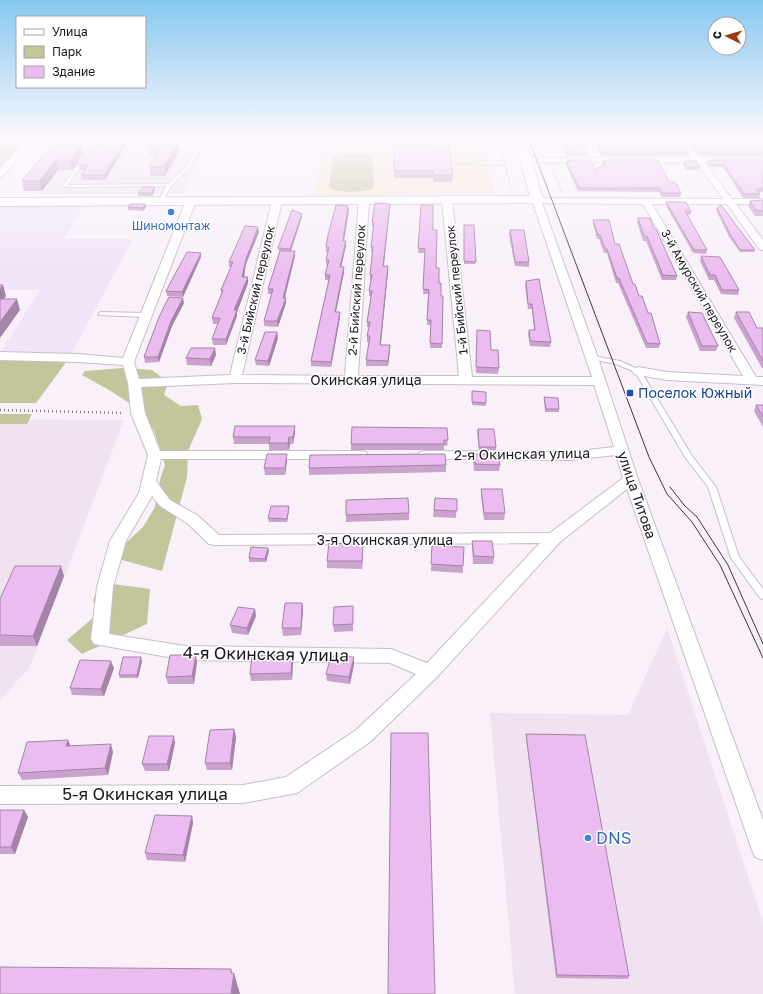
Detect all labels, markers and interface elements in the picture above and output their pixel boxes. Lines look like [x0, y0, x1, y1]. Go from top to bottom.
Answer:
legend [16, 16, 146, 88]
north arrow [707, 16, 747, 56]
text: Улица [52, 24, 88, 39]
text: С [710, 30, 723, 40]
text: Парк [52, 44, 82, 59]
text: Здание [52, 64, 95, 79]
marker: Шиномонтаж [166, 207, 176, 217]
place label: Шиномонтаж [132, 218, 211, 233]
street label: 3-й Бийский переулок [233, 224, 278, 356]
street label: 2-й Бийский переулок [344, 224, 369, 356]
street label: 1-й Бийский переулок [442, 224, 471, 356]
street label: 3-й Амурский переулок [658, 227, 741, 355]
street label: Окинская улица [310, 371, 422, 388]
place label: Поселок Южный [638, 384, 752, 401]
marker: Поселок Южный [625, 388, 635, 398]
street label: 2-я Окинская улица [454, 444, 590, 463]
street label: улица Титова [615, 449, 660, 541]
street label: 3-я Окинская улица [317, 531, 453, 548]
street label: 4-я Окинская улица [183, 642, 349, 665]
street label: 5-я Окинская улица [62, 783, 228, 804]
place label: DNS [596, 827, 632, 848]
marker: DNS [583, 833, 593, 843]

